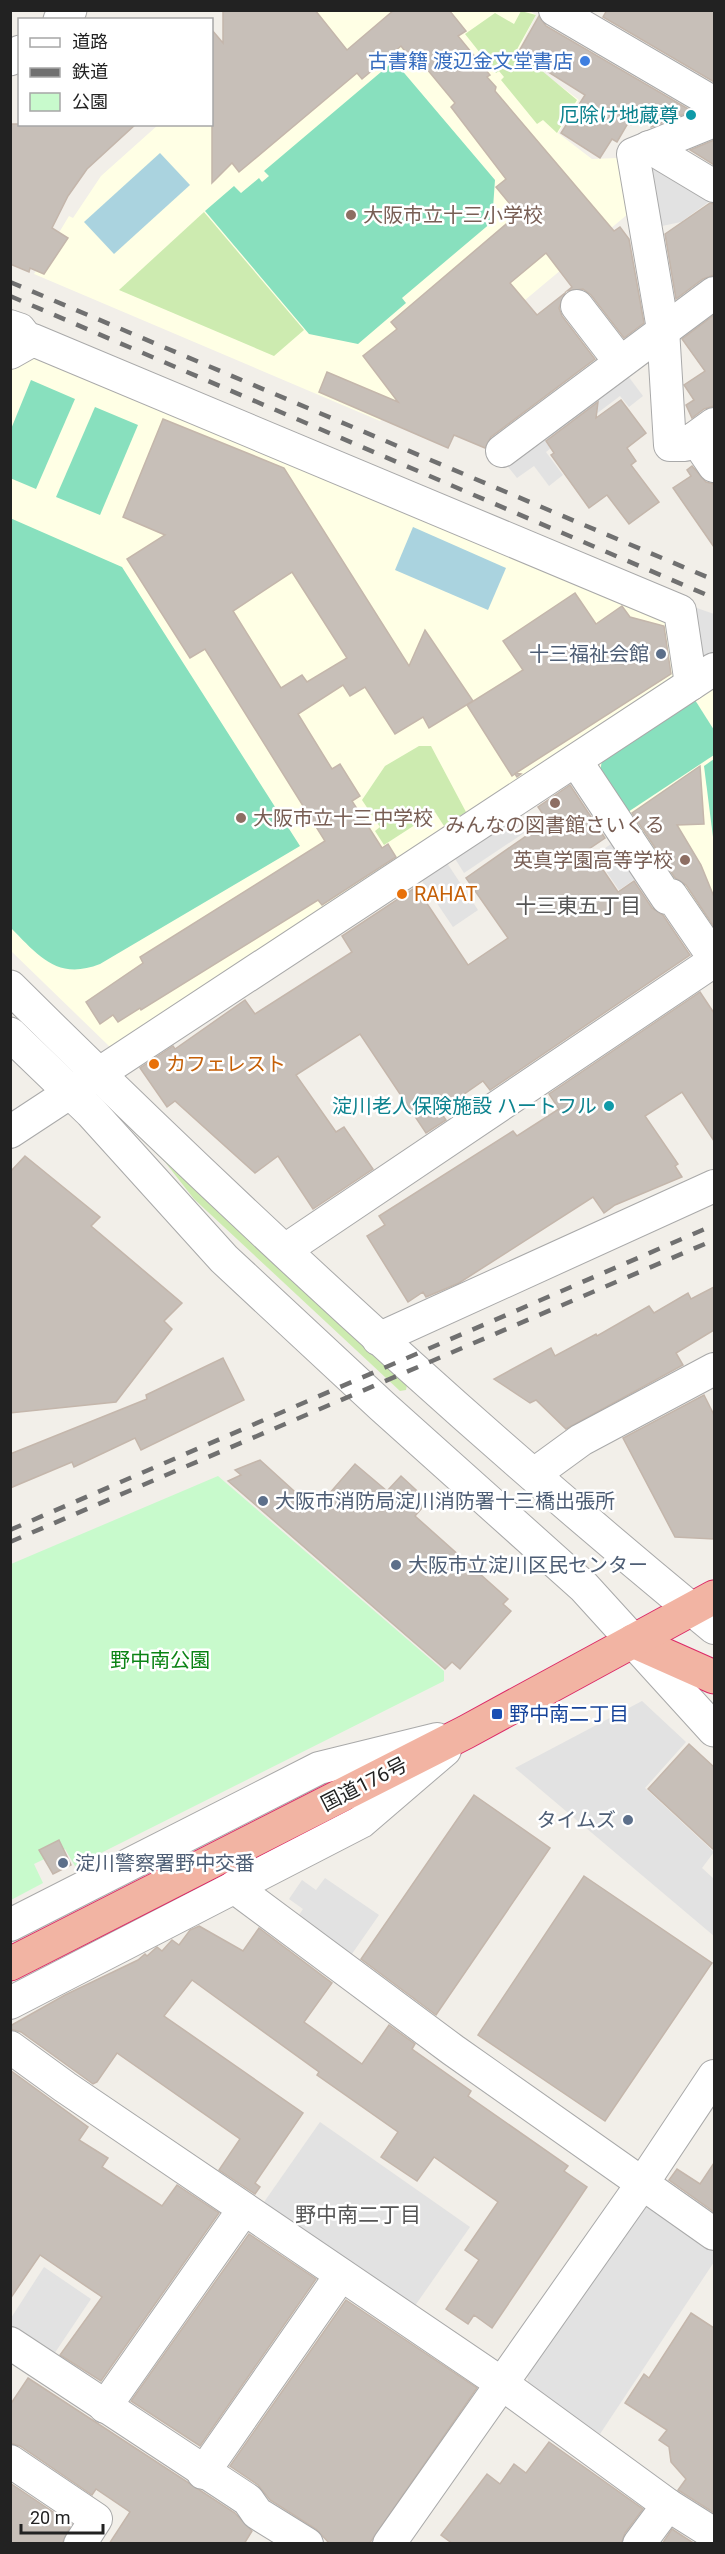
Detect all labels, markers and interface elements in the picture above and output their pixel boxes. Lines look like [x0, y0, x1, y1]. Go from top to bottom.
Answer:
legend [18, 18, 213, 126]
text: 道路 [72, 31, 108, 52]
place label: 古書籍 渡辺金文堂書店 [368, 49, 573, 73]
marker: 古書籍 渡辺金文堂書店 [578, 54, 592, 68]
text: 鉄道 [72, 61, 108, 82]
text: 公園 [72, 91, 108, 112]
place label: 厄除け地蔵尊 [559, 103, 679, 127]
marker: 厄除け地蔵尊 [684, 108, 698, 122]
place label: 大阪市立十三小学校 [363, 203, 543, 227]
marker: 大阪市立十三小学校 [344, 208, 358, 222]
place label: 十三福祉会館 [529, 642, 649, 666]
marker: 十三福祉会館 [654, 647, 668, 661]
marker: みんなの図書館さいくる [548, 796, 562, 810]
place label: 大阪市立十三中学校 [253, 806, 433, 830]
marker: 大阪市立十三中学校 [234, 811, 248, 825]
place label: みんなの図書館さいくる [445, 813, 665, 837]
place label: 英真学園高等学校 [513, 848, 673, 872]
marker: 英真学園高等学校 [678, 853, 692, 867]
place label: RAHAT [414, 882, 478, 906]
marker: RAHAT [395, 887, 409, 901]
district label: 十三東五丁目 [515, 894, 641, 918]
place label: カフェレスト [166, 1052, 286, 1076]
marker: カフェレスト [147, 1057, 161, 1071]
place label: 淀川老人保険施設 ハートフル [332, 1094, 597, 1118]
marker: 淀川老人保険施設 ハートフル [602, 1099, 616, 1113]
place label: 大阪市消防局淀川消防署十三橋出張所 [275, 1489, 615, 1513]
marker: 大阪市消防局淀川消防署十三橋出張所 [256, 1494, 270, 1508]
place label: 大阪市立淀川区民センター [408, 1553, 648, 1577]
marker: 大阪市立淀川区民センター [389, 1558, 403, 1572]
park label: 野中南公園 [110, 1648, 210, 1672]
place label: 野中南二丁目 [509, 1702, 629, 1726]
marker: 野中南二丁目 [490, 1707, 504, 1721]
street label: 国道176号 [317, 1752, 411, 1816]
place label: タイムズ [536, 1808, 616, 1832]
marker: タイムズ [621, 1813, 635, 1827]
place label: 淀川警察署野中交番 [75, 1851, 255, 1875]
marker: 淀川警察署野中交番 [56, 1856, 70, 1870]
district label: 野中南二丁目 [295, 2203, 421, 2227]
scale bar [21, 2497, 104, 2535]
text: 20 m [30, 2507, 70, 2528]

